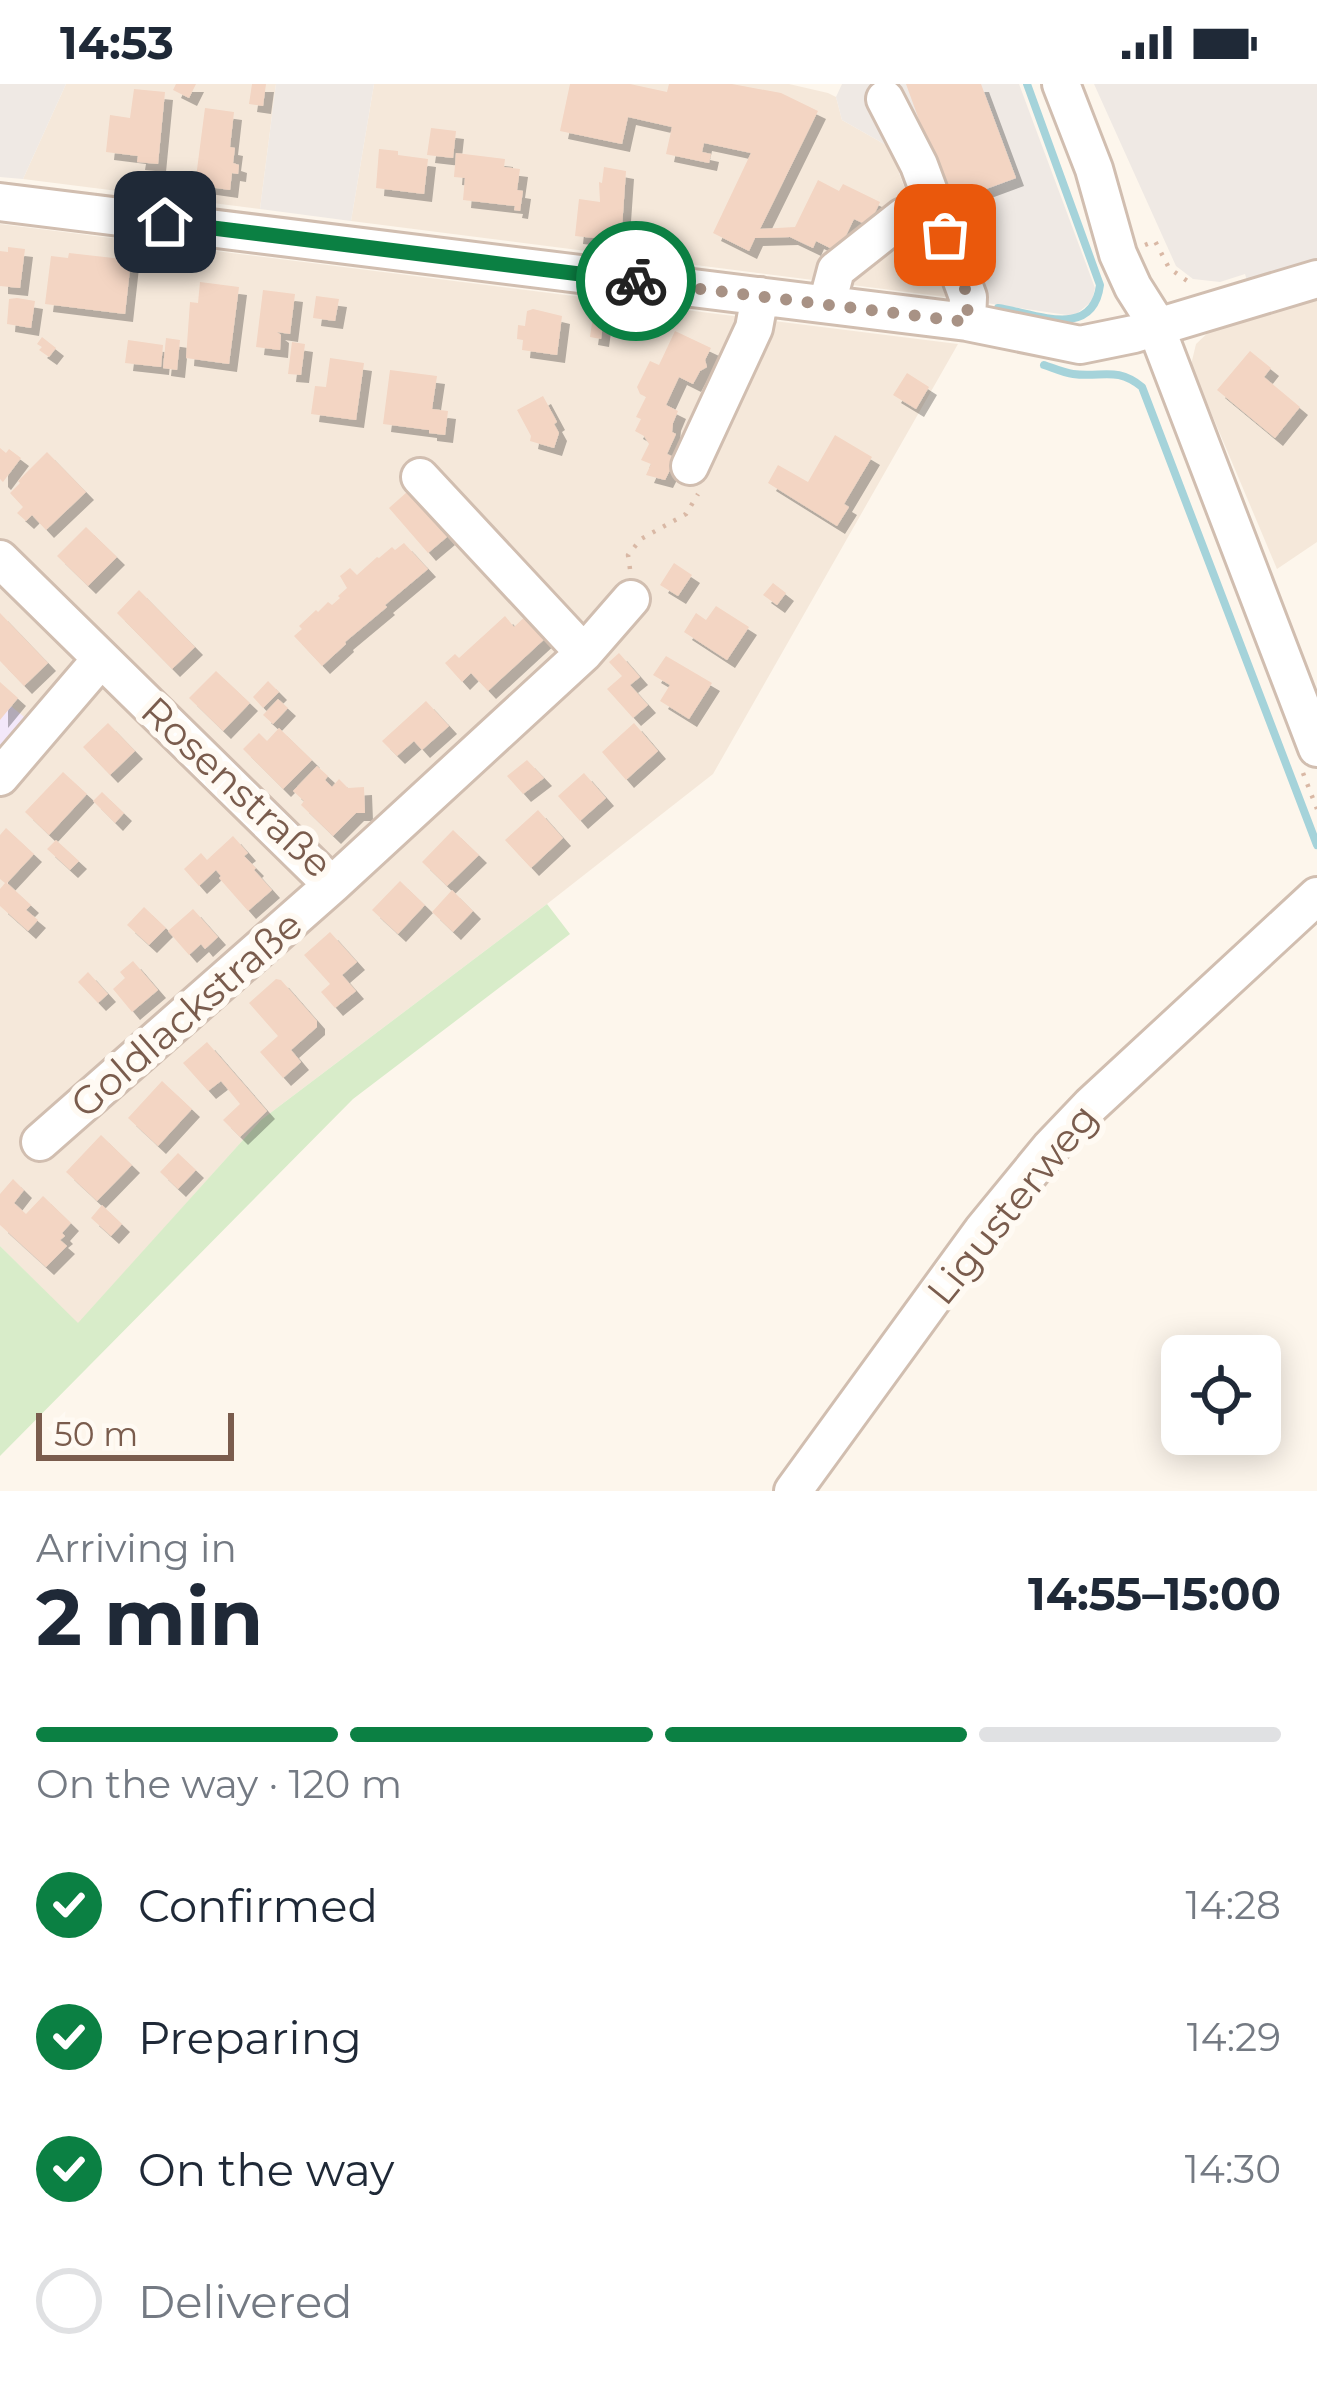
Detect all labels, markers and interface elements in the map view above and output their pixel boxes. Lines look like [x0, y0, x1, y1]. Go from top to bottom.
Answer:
text: 14:53 [60, 15, 174, 70]
pin [114, 171, 216, 273]
pin [894, 184, 996, 286]
icon: home [132, 189, 198, 255]
icon: bag [912, 202, 978, 268]
courier [576, 221, 696, 341]
icon: bike [603, 248, 669, 314]
street label: Rosenstraße [132, 687, 342, 887]
street label: Goldlackstraße [60, 900, 312, 1128]
street label: Ligusterweg [916, 1094, 1108, 1314]
map controls [1161, 1335, 1281, 1455]
button: locate [1161, 1335, 1281, 1455]
scale bar [36, 1407, 234, 1460]
text: 50 m [54, 1414, 138, 1454]
text: Arriving in [36, 1524, 237, 1572]
text: 14:55–15:00 [1028, 1566, 1281, 1621]
text: 2 min [36, 1569, 263, 1665]
text: On the way · 120 m [36, 1760, 402, 1808]
icon: check [36, 1872, 102, 1938]
text: Confirmed [138, 1878, 378, 1933]
text: 14:28 [1186, 1881, 1281, 1929]
icon: check [36, 2004, 102, 2070]
text: Preparing [138, 2010, 362, 2065]
text: 14:29 [1187, 2013, 1281, 2061]
icon: check [36, 2136, 102, 2202]
text: On the way [138, 2142, 394, 2197]
text: 14:30 [1185, 2145, 1281, 2193]
text: Delivered [138, 2274, 353, 2329]

